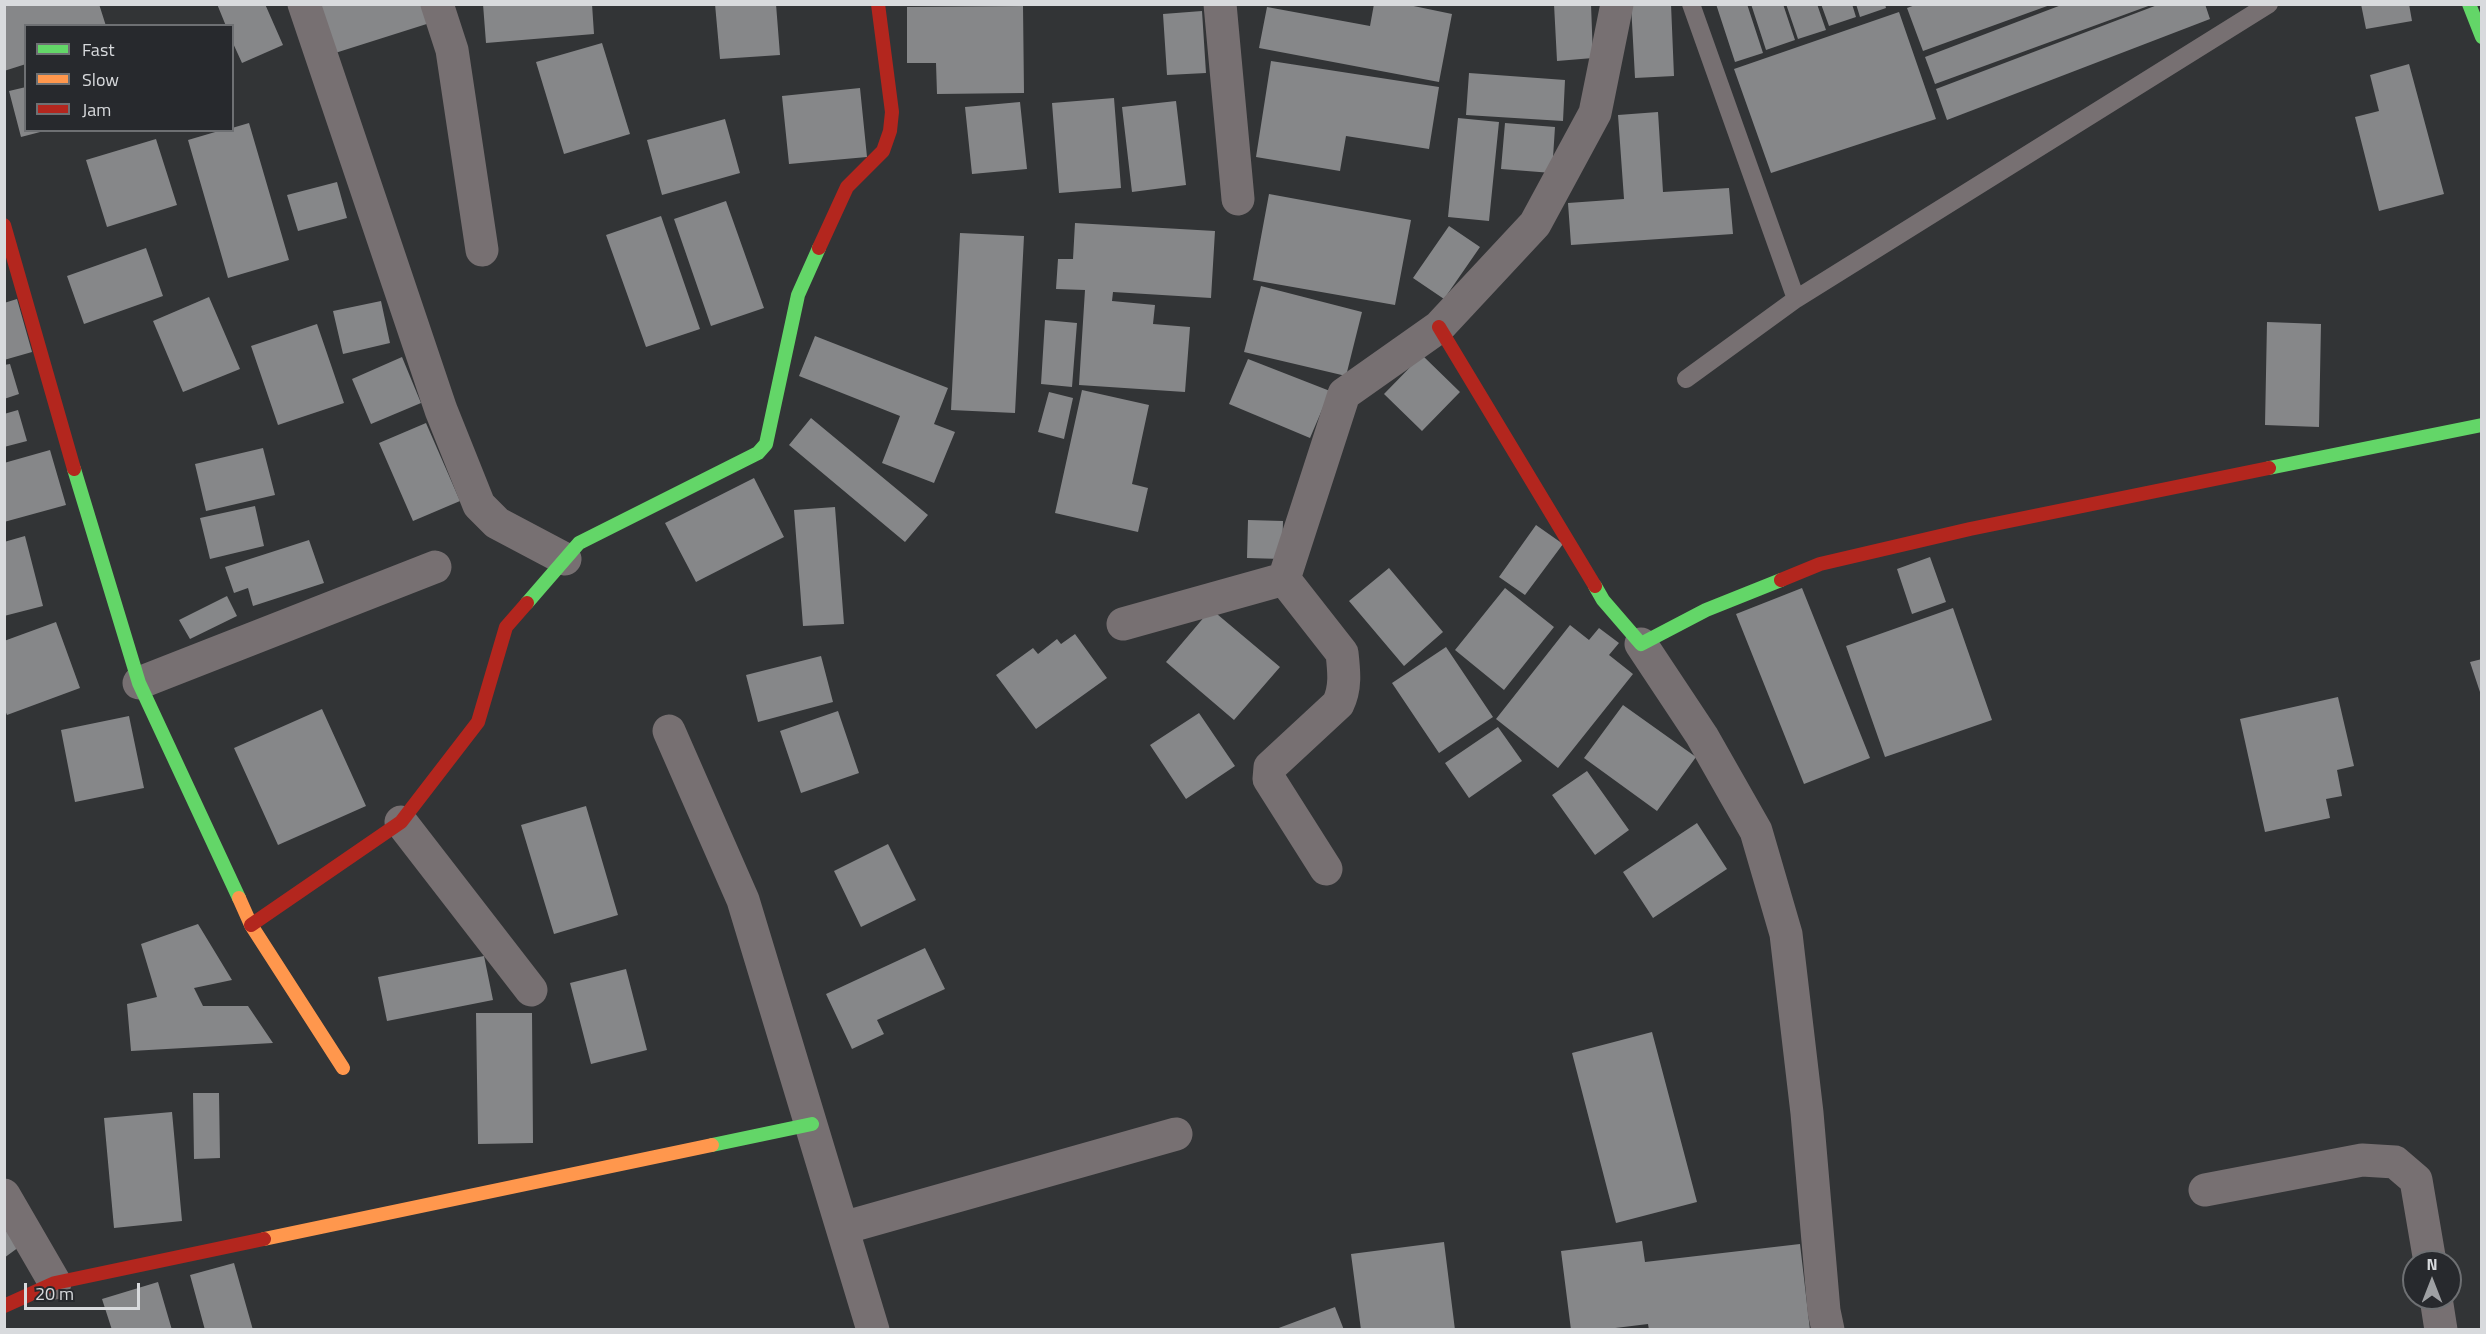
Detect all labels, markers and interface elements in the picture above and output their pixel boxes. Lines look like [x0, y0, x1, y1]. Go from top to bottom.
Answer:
legend [24, 24, 234, 132]
text: Fast [82, 36, 115, 63]
text: Slow [82, 66, 119, 93]
text: Jam [82, 96, 111, 123]
north arrow [2402, 1250, 2462, 1310]
text: N [2426, 1252, 2438, 1276]
scale bar [27, 1271, 142, 1309]
text: 20 m [35, 1280, 74, 1307]

